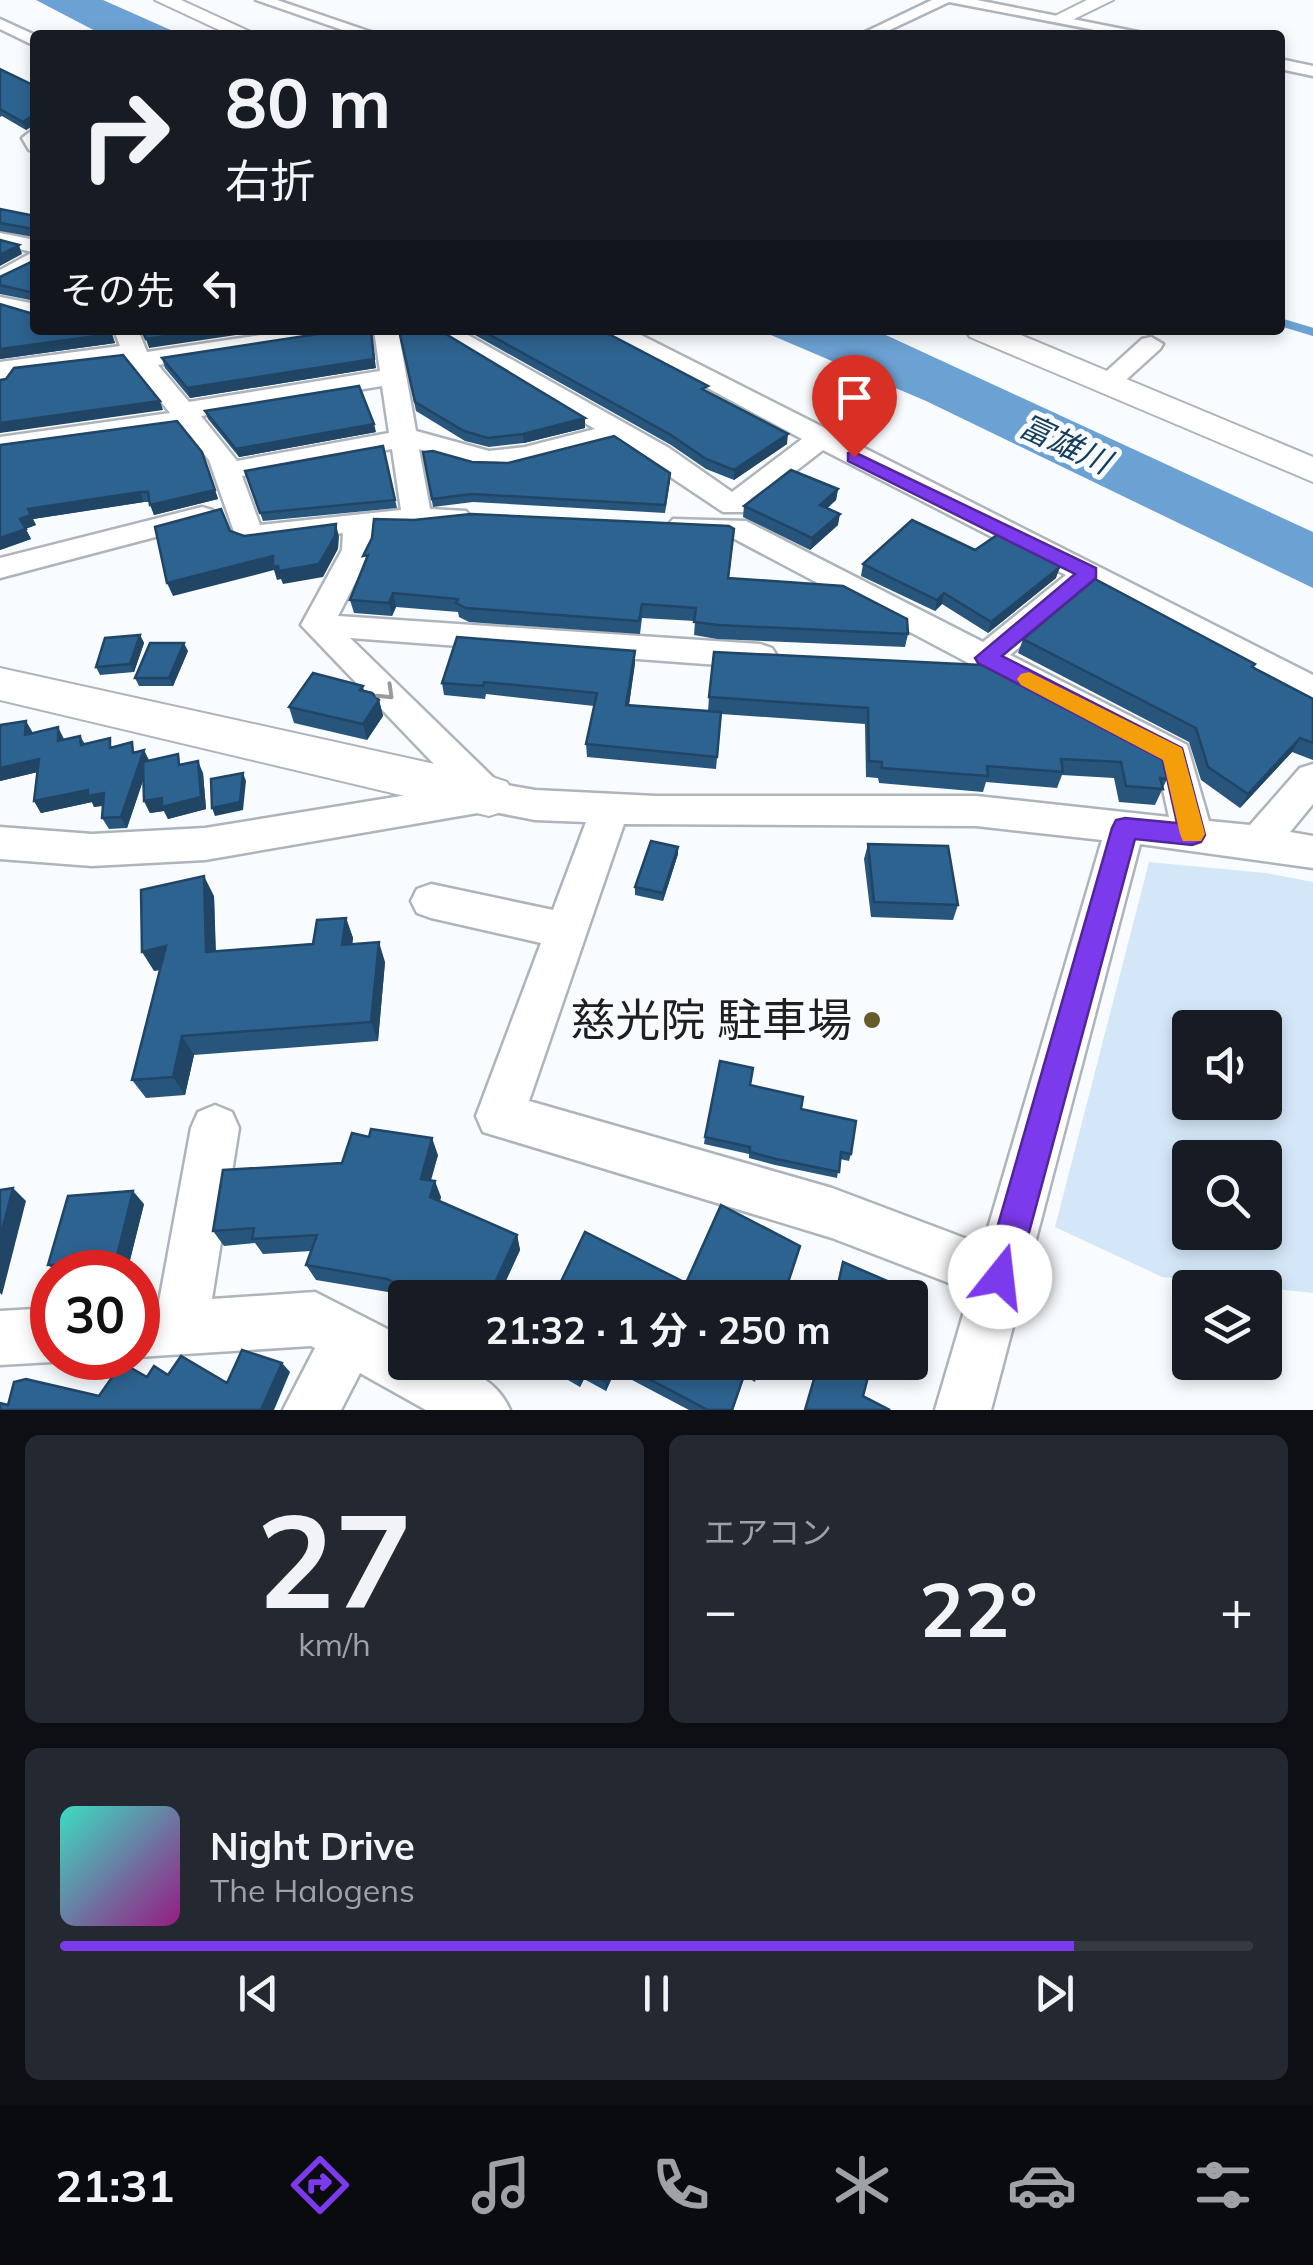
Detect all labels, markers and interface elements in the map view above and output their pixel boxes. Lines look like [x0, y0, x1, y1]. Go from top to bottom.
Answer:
text: 80 m [225, 58, 391, 146]
icon: right [60, 70, 190, 200]
text: 右折 [225, 152, 315, 208]
icon: left [194, 260, 249, 315]
text: その先 [60, 266, 174, 314]
pin [812, 355, 897, 458]
icon: arrive [827, 370, 882, 425]
water label: 富雄川 [1013, 405, 1120, 483]
one-way arrow [376, 681, 394, 699]
place label: 慈光院 駐車場 [570, 991, 852, 1047]
marker: 慈光院 駐車場 [861, 1009, 883, 1031]
map controls [1172, 1010, 1282, 1380]
button: sound [1172, 1010, 1282, 1120]
button: search [1172, 1140, 1282, 1250]
position arrow [948, 1225, 1052, 1329]
speed limit sign: 30 [30, 1250, 160, 1380]
button: layers [1172, 1270, 1282, 1380]
text: 21:32 · 1 分 · 250 m [485, 1306, 831, 1354]
text: 27 [256, 1477, 413, 1641]
text: エアコン [704, 1512, 832, 1552]
text: 22° [919, 1562, 1038, 1656]
text: − [704, 1575, 737, 1644]
text: + [1220, 1575, 1253, 1644]
text: km/h [298, 1624, 371, 1664]
text: Night Drive [210, 1822, 415, 1870]
text: The Halogens [210, 1870, 415, 1910]
icon: previous [231, 1966, 286, 2021]
icon: pause [629, 1966, 684, 2021]
icon: next [1027, 1966, 1082, 2021]
icon: directions [285, 2150, 355, 2220]
icon: music [466, 2150, 536, 2220]
icon: phone [646, 2150, 716, 2220]
icon: climate [827, 2150, 897, 2220]
icon: car [1007, 2150, 1077, 2220]
icon: filters [1188, 2150, 1258, 2220]
text: 21:31 [55, 2157, 174, 2213]

